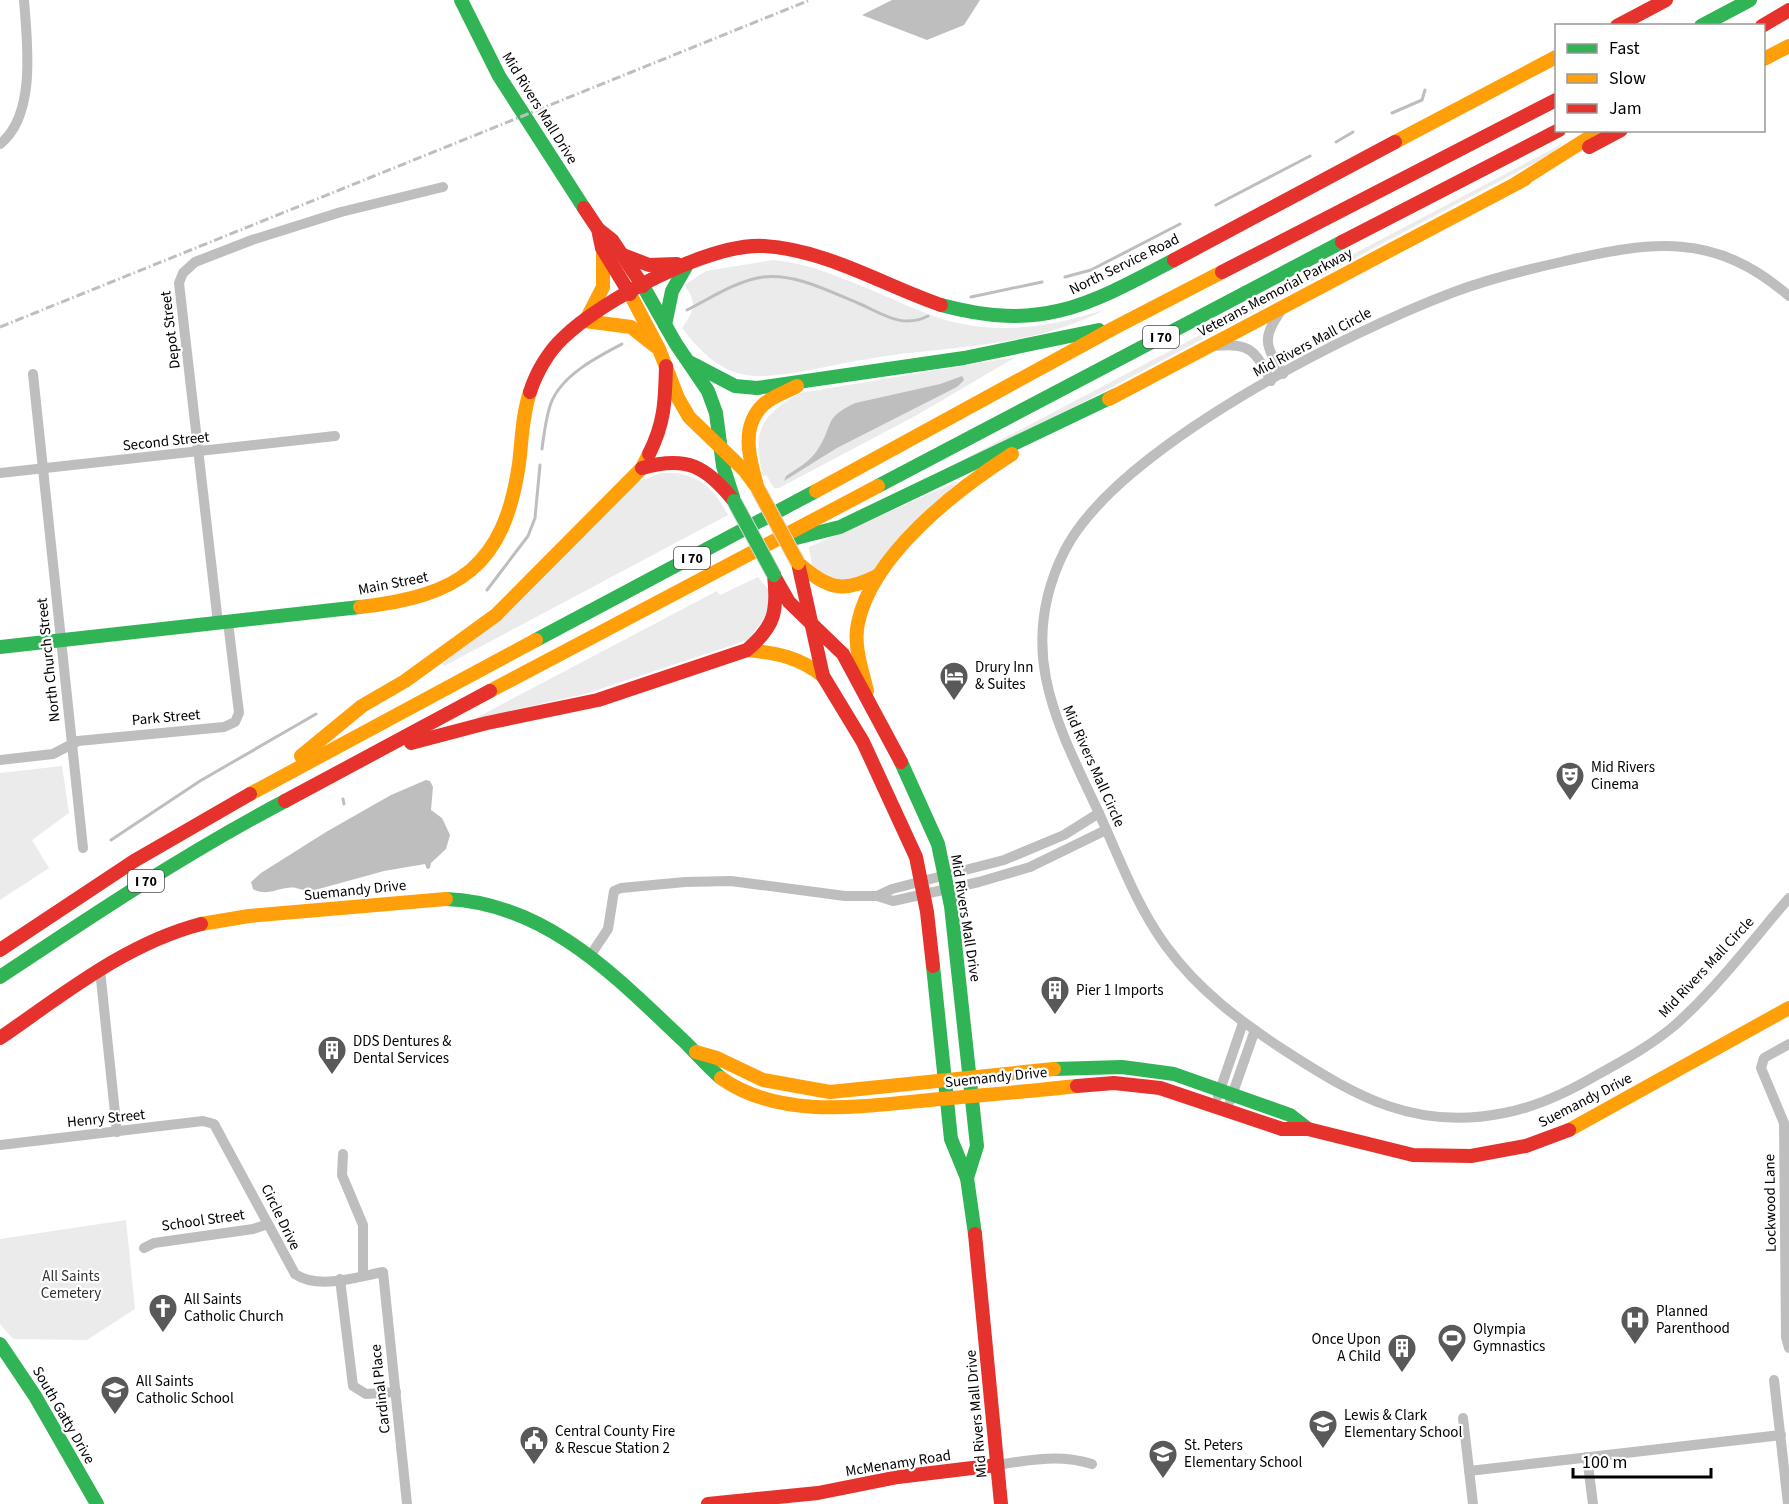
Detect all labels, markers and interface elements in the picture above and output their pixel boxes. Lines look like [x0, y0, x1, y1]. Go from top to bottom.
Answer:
legend [1555, 24, 1765, 132]
text: Fast [1609, 36, 1640, 61]
street label: Mid Rivers Mall Drive [497, 48, 583, 168]
text: Slow [1609, 66, 1646, 91]
text: Jam [1609, 96, 1642, 121]
street label: North Service Road [1066, 229, 1183, 300]
street label: Veterans Memorial Parkway [1194, 243, 1356, 342]
street label: Depot Street [155, 290, 186, 370]
street label: Mid Rivers Mall Circle [1249, 302, 1375, 383]
road number: I 70 [1143, 326, 1179, 348]
street label: Second Street [122, 426, 211, 456]
road number: I 70 [674, 547, 710, 569]
street label: Main Street [356, 566, 430, 601]
street label: North Church Street [32, 597, 65, 723]
place label: Drury Inn & Suites [975, 657, 1034, 695]
hotel icon: Drury Inn & Suites [938, 660, 970, 702]
street label: Mid Rivers Mall Circle [1057, 702, 1130, 831]
street label: Park Street [131, 704, 201, 731]
place label: Mid Rivers Cinema [1591, 757, 1655, 795]
theatre icon: Mid Rivers Cinema [1554, 760, 1586, 802]
street label: Mid Rivers Mall Drive [945, 853, 986, 983]
road number: I 70 [128, 870, 164, 892]
street label: Suemandy Drive [303, 875, 407, 906]
street label: Mid Rivers Mall Circle [1654, 912, 1759, 1023]
building icon: Pier 1 Imports [1039, 974, 1071, 1016]
place label: Pier 1 Imports [1076, 980, 1164, 1001]
place label: DDS Dentures & Dental Services [353, 1031, 451, 1069]
building icon: DDS Dentures & Dental Services [316, 1034, 348, 1076]
street label: Suemandy Drive [944, 1062, 1048, 1093]
street label: Suemandy Drive [1535, 1068, 1636, 1133]
street label: Henry Street [66, 1104, 146, 1133]
street label: Lockwood Lane [1759, 1154, 1782, 1252]
street label: Circle Drive [256, 1181, 306, 1254]
street label: School Street [160, 1204, 246, 1237]
park label: All Saints Cemetery [41, 1266, 101, 1304]
place label: All Saints Catholic Church [184, 1289, 284, 1327]
church icon: All Saints Catholic Church [147, 1292, 179, 1334]
place label: Planned Parenthood [1656, 1301, 1730, 1339]
hospital icon: Planned Parenthood [1619, 1304, 1651, 1346]
place label: Olympia Gymnastics [1473, 1319, 1545, 1357]
sports icon: Olympia Gymnastics [1436, 1322, 1468, 1364]
place label: Once Upon A Child [1312, 1329, 1381, 1367]
building icon: Once Upon A Child [1386, 1332, 1418, 1374]
street label: Cardinal Place [365, 1343, 396, 1435]
street label: Mid Rivers Mall Drive [960, 1349, 993, 1479]
street label: South Gatty Drive [27, 1363, 100, 1468]
place label: All Saints Catholic School [136, 1371, 234, 1409]
school or university icon: All Saints Catholic School [99, 1374, 131, 1416]
place label: Lewis & Clark Elementary School [1344, 1405, 1462, 1443]
school or university icon: Lewis & Clark Elementary School [1307, 1408, 1339, 1450]
place label: Central County Fire & Rescue Station 2 [555, 1421, 675, 1459]
public building icon: Central County Fire & Rescue Station 2 [518, 1424, 550, 1466]
place label: St. Peters Elementary School [1184, 1435, 1302, 1473]
school or university icon: St. Peters Elementary School [1147, 1438, 1179, 1480]
scale bar [1573, 1441, 1711, 1479]
street label: McMenamy Road [844, 1445, 952, 1482]
text: 100 m [1582, 1450, 1627, 1475]

